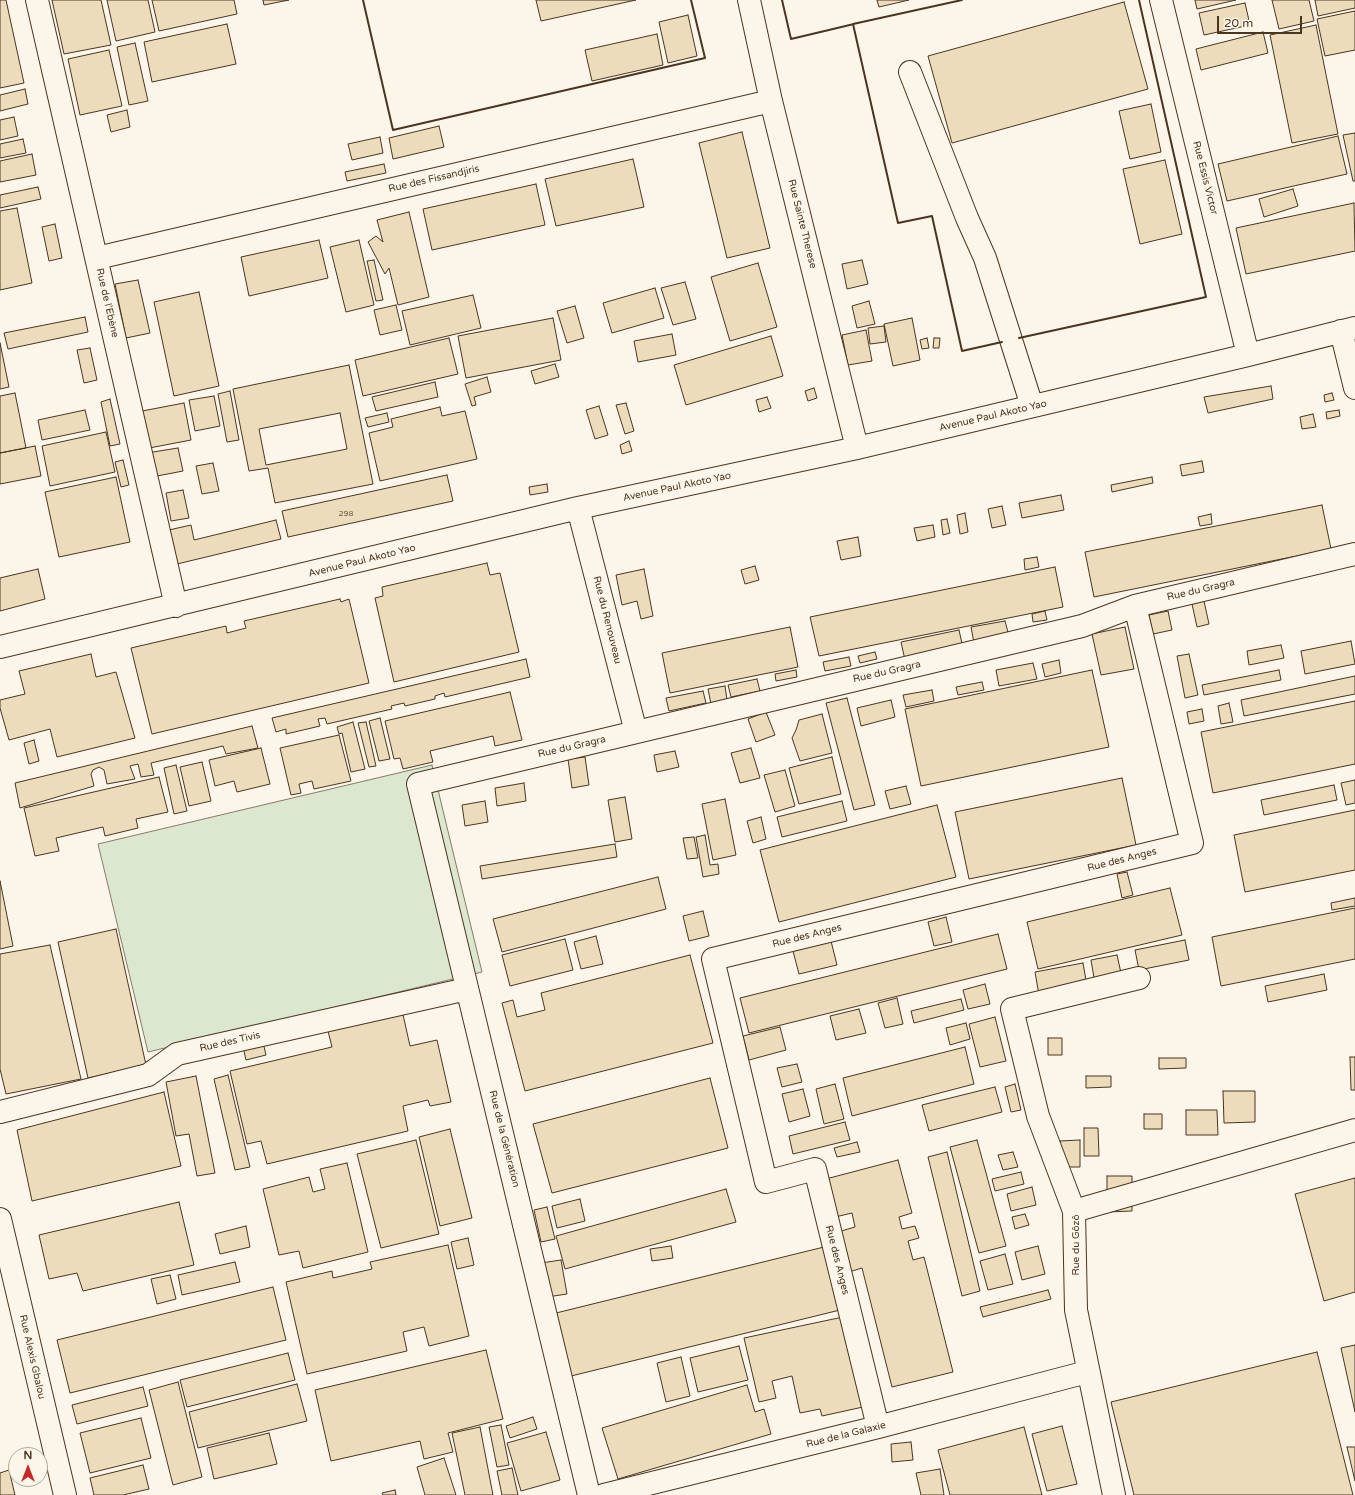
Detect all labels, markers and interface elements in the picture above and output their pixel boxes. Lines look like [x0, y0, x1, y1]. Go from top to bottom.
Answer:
scale bar [1219, 8, 1304, 34]
text: 20 m [1224, 16, 1253, 30]
street label: Rue Essis Victor [1190, 140, 1220, 216]
street label: Rue des Fissandjiris [387, 163, 481, 195]
street label: Rue Sainte Therese [785, 178, 819, 270]
street label: Rue de l'Ebène [93, 267, 121, 339]
street label: Avenue Paul Akoto Yao [938, 398, 1048, 434]
street label: Avenue Paul Akoto Yao [622, 470, 732, 504]
house number: 298 [338, 509, 354, 519]
street label: Avenue Paul Akoto Yao [307, 542, 417, 580]
street label: Rue du Renouveau [590, 575, 624, 665]
street label: Rue du Gragra [1166, 576, 1236, 604]
street label: Rue du Gragra [852, 658, 922, 686]
street label: Rue du Gragra [537, 733, 607, 761]
street label: Rue des Anges [1086, 846, 1158, 874]
street label: Rue des Anges [771, 922, 843, 950]
street label: Rue des Tivis [198, 1029, 262, 1055]
street label: Rue de la Génération [486, 1089, 522, 1189]
street label: Rue du Gôzô [1070, 1214, 1082, 1276]
street label: Rue des Anges [823, 1224, 851, 1296]
street label: Rue Alexis Gbalou [16, 1314, 48, 1400]
street label: Rue de la Galaxie [805, 1419, 887, 1451]
north arrow [8, 1447, 48, 1487]
text: N [24, 1449, 32, 1462]

